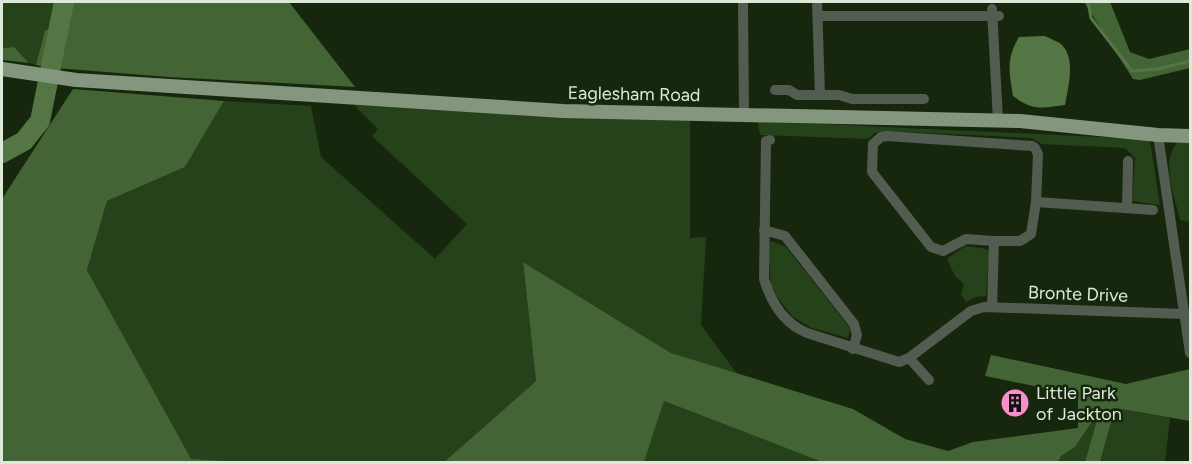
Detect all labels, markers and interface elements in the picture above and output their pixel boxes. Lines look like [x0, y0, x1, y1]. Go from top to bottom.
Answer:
street label: Eaglesham Road [567, 82, 701, 106]
street label: Bronte Drive [1028, 281, 1129, 307]
place label: Little Park of Jackton [1036, 382, 1122, 425]
building icon: Little Park of Jackton [999, 387, 1031, 419]

